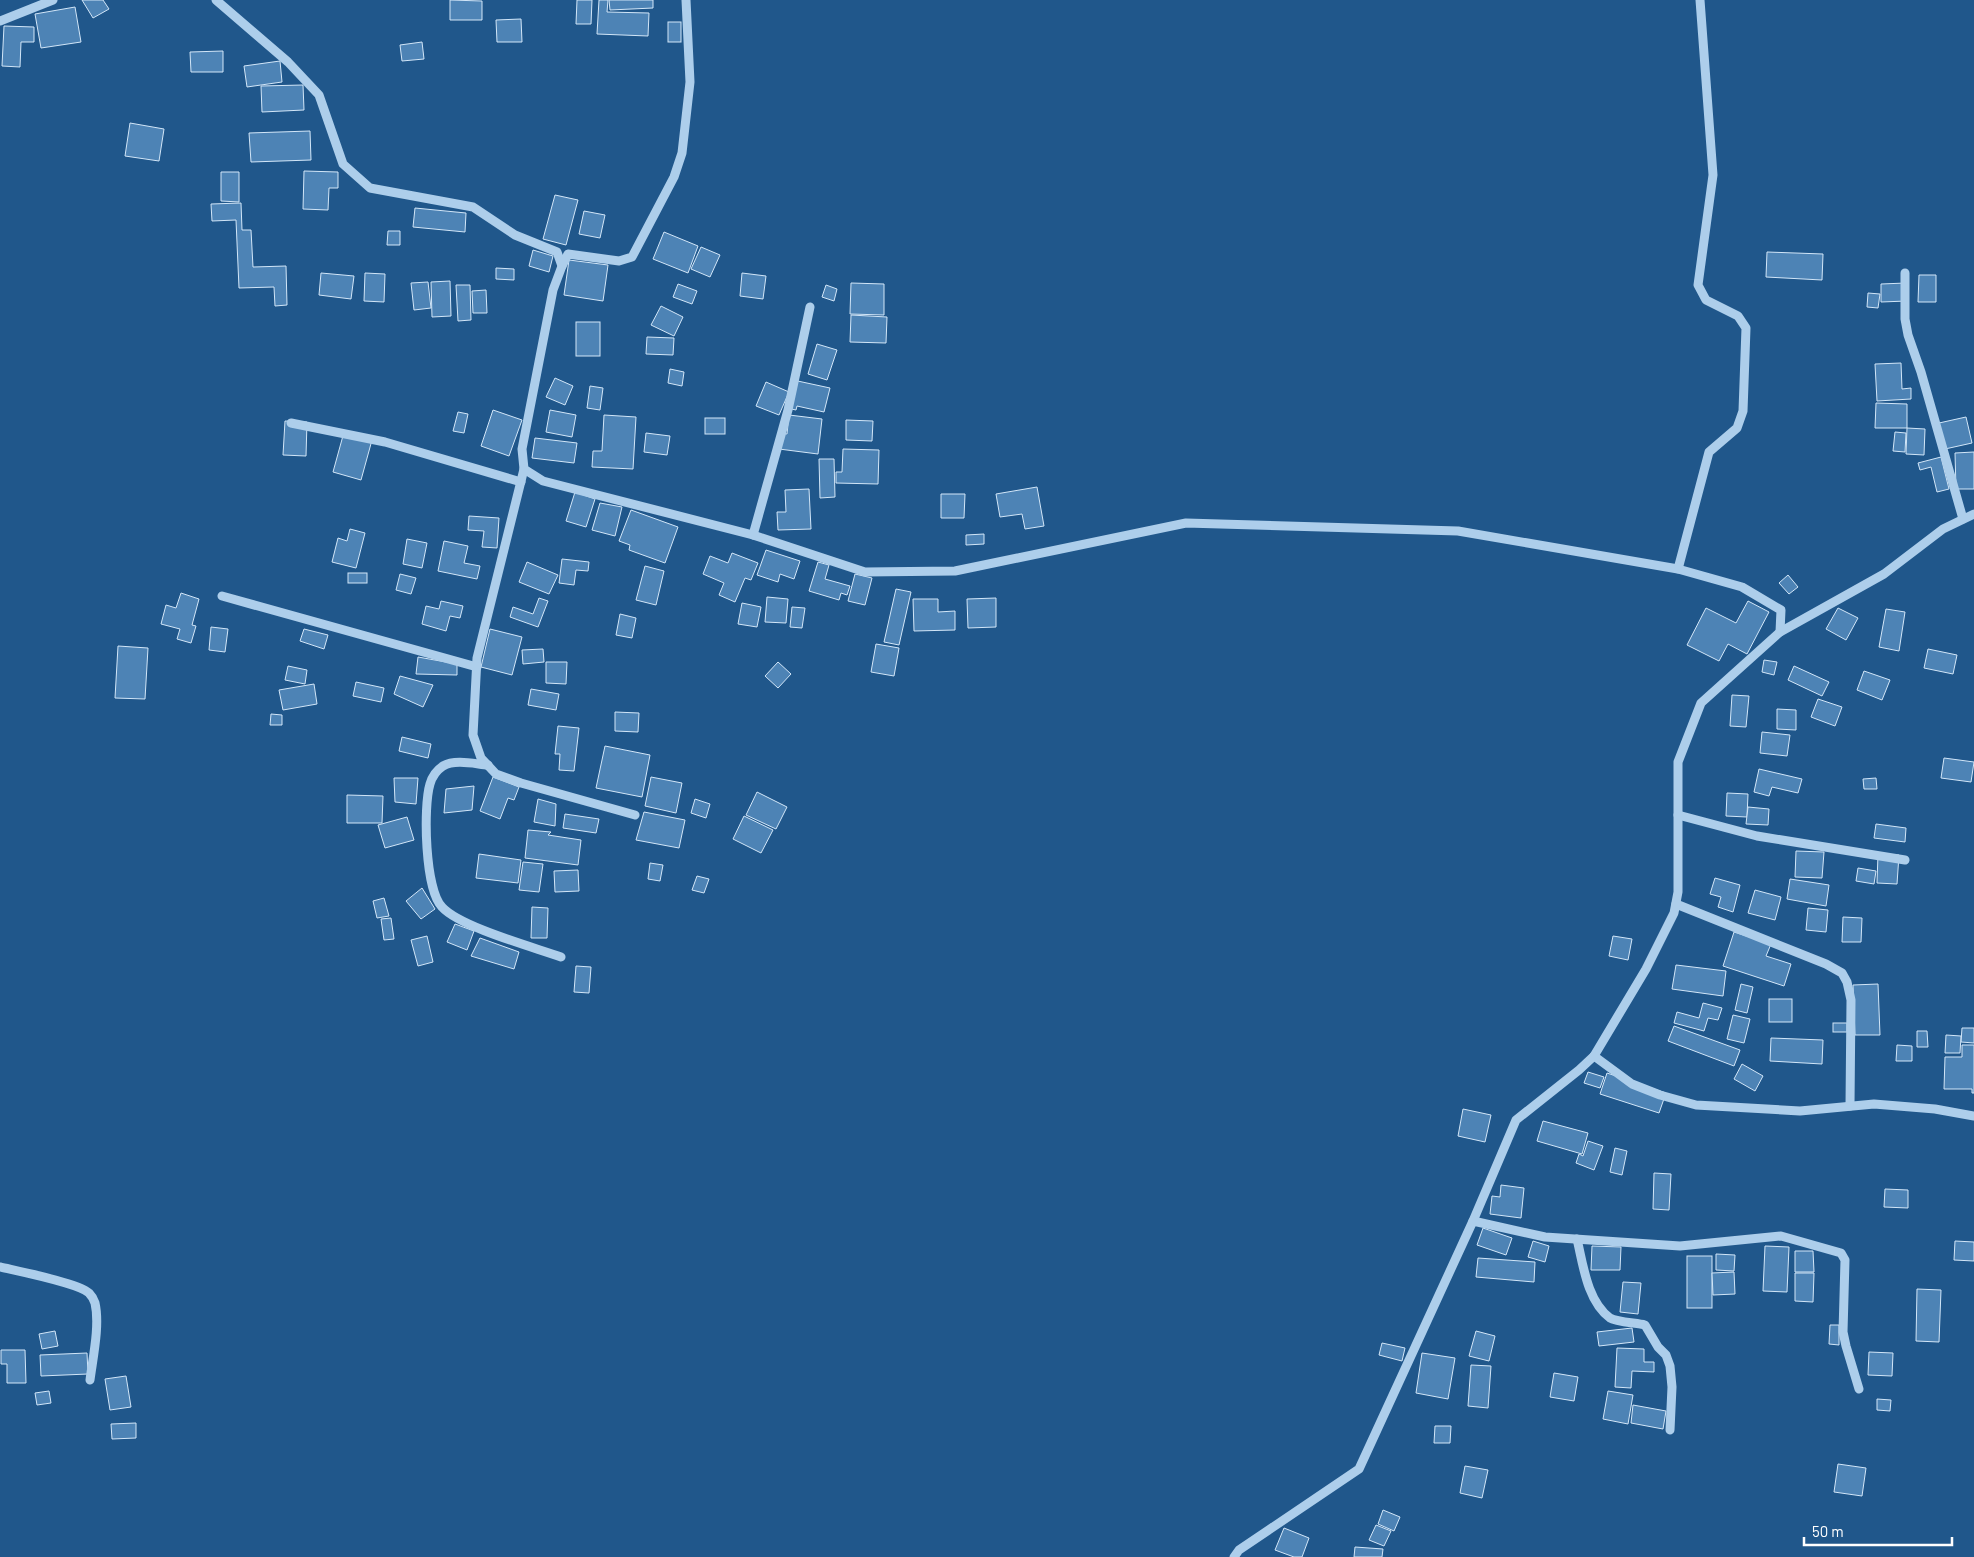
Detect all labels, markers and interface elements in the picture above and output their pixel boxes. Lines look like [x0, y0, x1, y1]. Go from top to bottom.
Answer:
scale bar [1804, 1514, 1952, 1546]
text: 50 m [1812, 1522, 1844, 1540]

